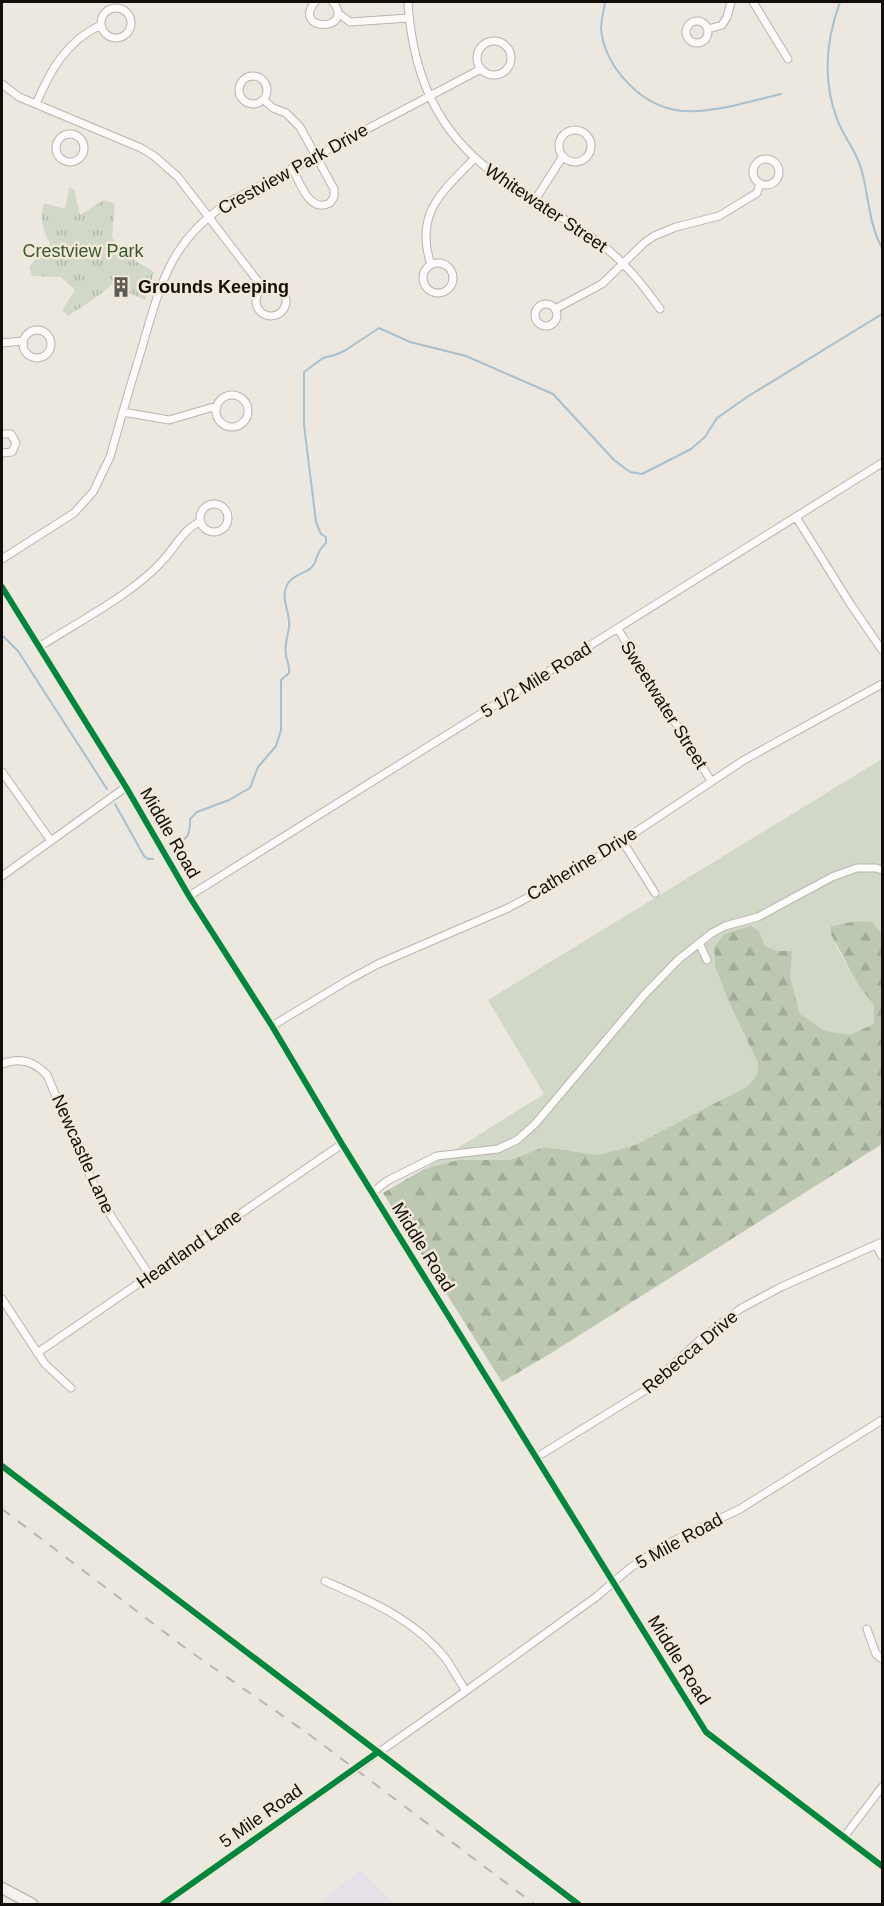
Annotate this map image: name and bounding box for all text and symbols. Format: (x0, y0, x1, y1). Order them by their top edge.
street label: Crestview Park Drive (215, 120, 371, 218)
street label: Whitewater Street (481, 160, 611, 256)
park label: Crestview Park (22, 241, 145, 261)
building icon: Grounds Keeping (109, 275, 133, 299)
place label: Grounds Keeping (138, 277, 289, 297)
street label: Sweetwater Street (617, 637, 711, 773)
street label: 5 1/2 Mile Road (477, 638, 595, 722)
street label: Middle Road (136, 784, 204, 882)
street label: Catherine Drive (523, 823, 641, 905)
street label: Newcastle Lane (48, 1091, 118, 1217)
street label: Middle Road (388, 1199, 458, 1295)
street label: Heartland Lane (133, 1206, 245, 1292)
street label: Rebecca Drive (638, 1306, 742, 1398)
street label: 5 Mile Road (632, 1509, 726, 1573)
street label: Middle Road (644, 1612, 714, 1708)
street label: 5 Mile Road (216, 1780, 306, 1852)

